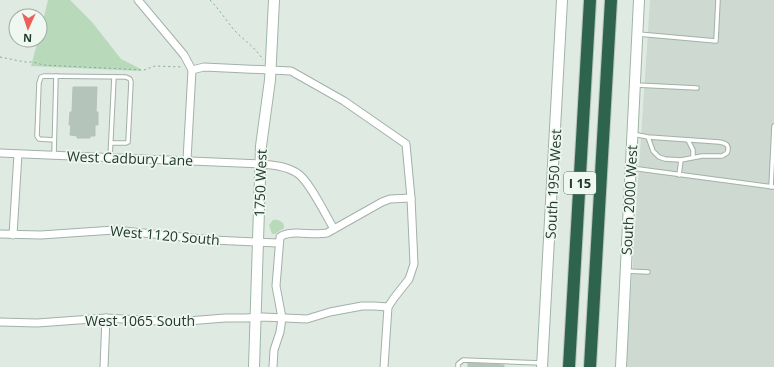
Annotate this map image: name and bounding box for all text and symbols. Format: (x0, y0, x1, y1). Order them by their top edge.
north arrow (8, 8, 48, 48)
text: N (23, 31, 32, 46)
street label: South 1950 West (541, 129, 565, 239)
street label: South 2000 West (617, 145, 641, 255)
street label: West Cadbury Lane (67, 146, 194, 170)
street label: 1750 West (249, 149, 271, 217)
road number: I 15 (564, 172, 596, 194)
street label: West 1120 South (109, 221, 221, 249)
street label: West 1065 South (85, 311, 195, 330)

